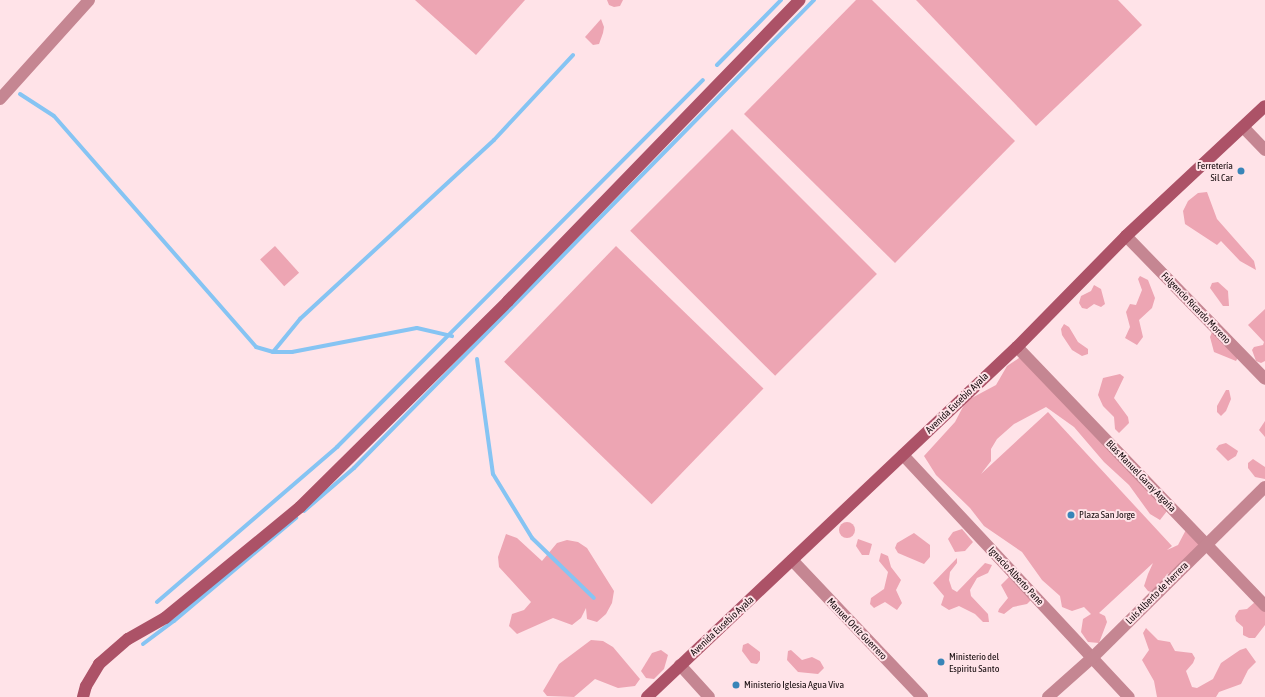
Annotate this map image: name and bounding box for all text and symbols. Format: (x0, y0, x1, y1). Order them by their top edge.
place label: Ferretería Sil Car (1197, 159, 1233, 182)
marker: Ferretería Sil Car (1236, 166, 1246, 176)
street label: Fulgencio Ricardo Moreno (1159, 270, 1233, 346)
street label: Avenida Eusebio Ayala (923, 370, 991, 436)
street label: Blas Manuel Garay Argaña (1104, 438, 1178, 514)
place label: Plaza San Jorge (1079, 509, 1135, 521)
marker: Plaza San Jorge (1066, 510, 1076, 520)
street label: Ignacio Alberto Pane (986, 544, 1046, 608)
street label: Luis Alberto de Herrera (1123, 559, 1191, 627)
street label: Avenida Eusebio Ayala (688, 593, 756, 659)
street label: Manuel Ortíz Guerrero (824, 596, 890, 662)
place label: Ministerio del Espiritu Santo (949, 650, 999, 674)
marker: Ministerio del Espiritu Santo (936, 657, 946, 667)
place label: Ministerio Iglesia Agua Viva (744, 679, 844, 691)
marker: Ministerio Iglesia Agua Viva (731, 680, 741, 690)

